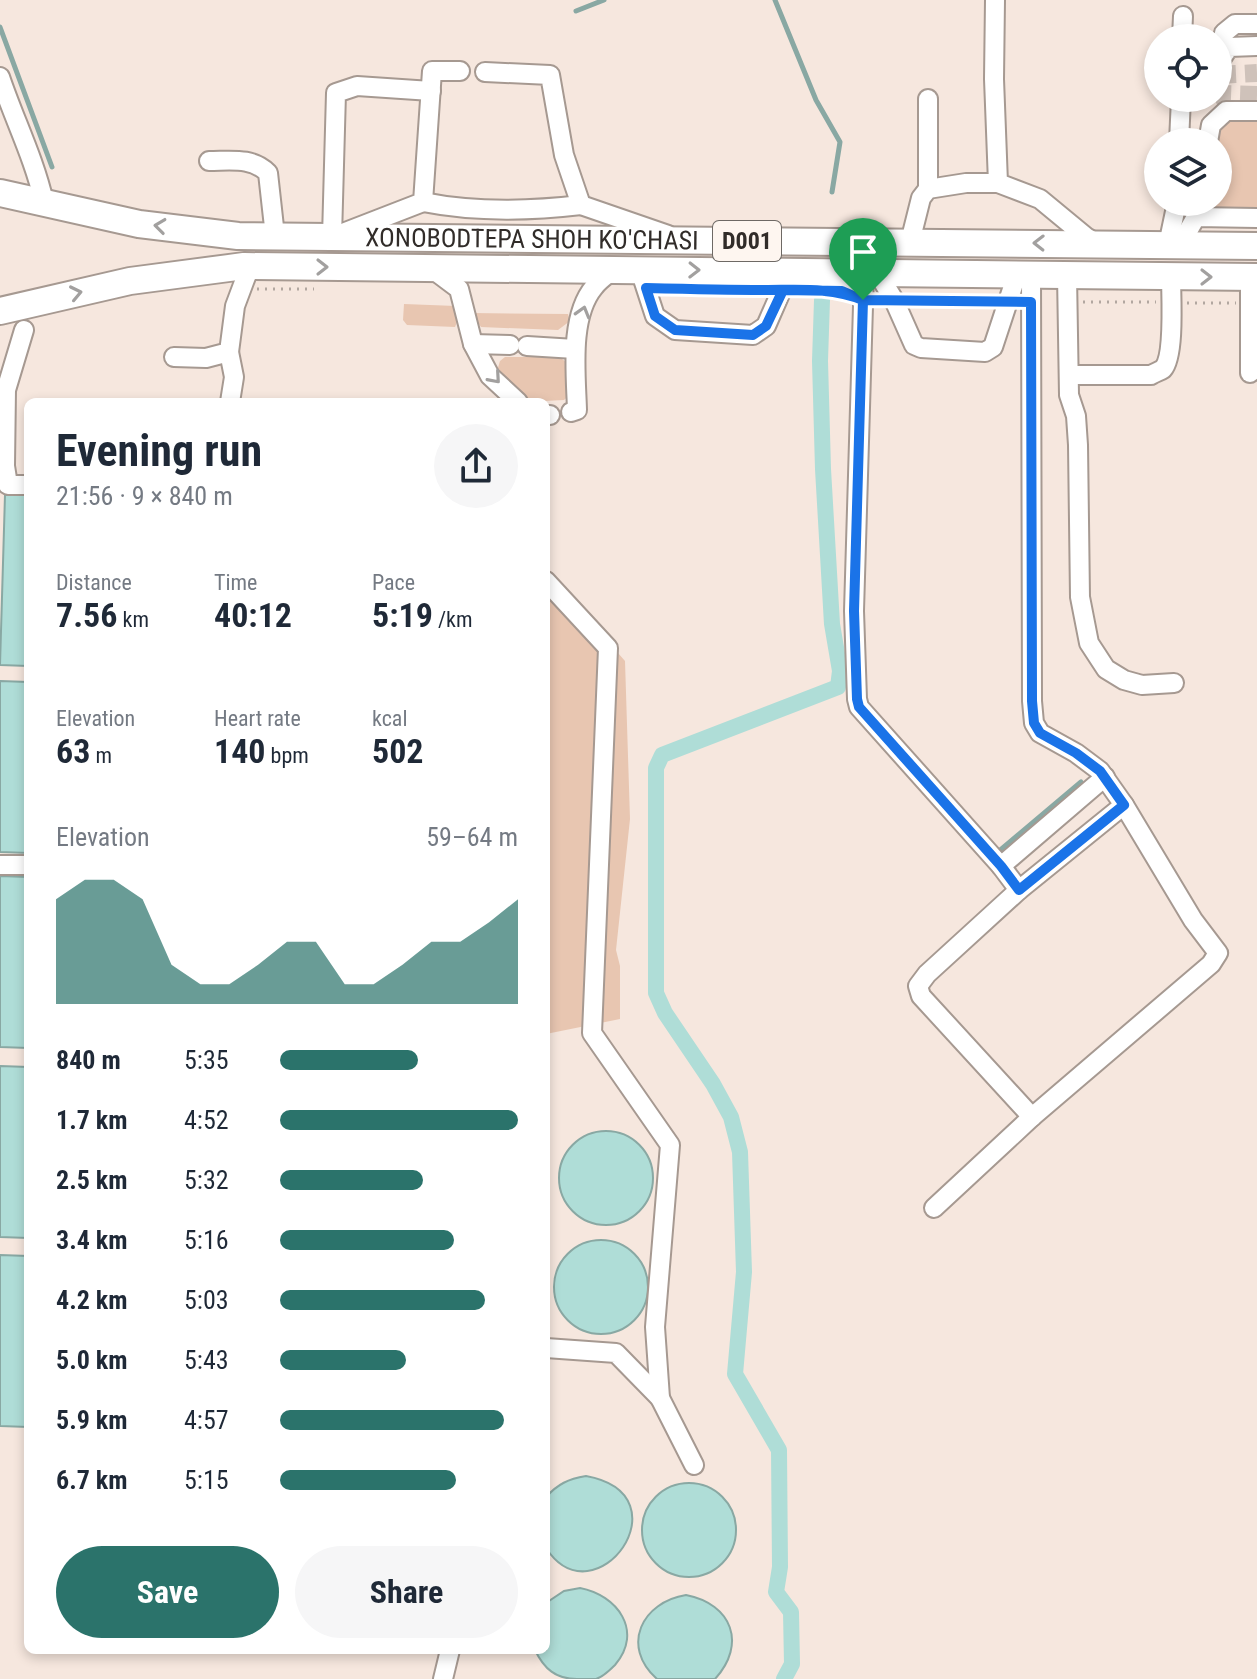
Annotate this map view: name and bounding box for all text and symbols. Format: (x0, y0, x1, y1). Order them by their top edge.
map controls (1144, 24, 1232, 216)
button: locate (1144, 24, 1232, 112)
button: layers (1144, 128, 1232, 216)
one-way arrow (154, 218, 167, 235)
pin (829, 218, 897, 300)
road number: D001 (713, 221, 781, 261)
street label: XONOBODTEPA SHOH KO'CHASI (365, 222, 699, 256)
icon: arrive (841, 230, 885, 274)
one-way arrow (1032, 235, 1045, 252)
one-way arrow (316, 258, 329, 276)
one-way arrow (688, 261, 701, 279)
one-way arrow (1200, 268, 1213, 286)
one-way arrow (69, 285, 82, 302)
one-way arrow (574, 306, 590, 319)
one-way arrow (485, 369, 500, 384)
button: share (434, 424, 518, 508)
text: Evening run (56, 425, 262, 477)
text: 21:56 · 9 × 840 m (56, 481, 233, 511)
text: Distance (56, 570, 132, 595)
text: Time (214, 570, 257, 595)
text: Pace (372, 570, 415, 595)
text: 7.56 (56, 595, 117, 635)
text: 40:12 (214, 595, 292, 635)
text: 5:19 (372, 595, 433, 635)
text: km (117, 607, 149, 632)
text: /km (433, 607, 473, 632)
text: Elevation (56, 706, 135, 731)
text: Heart rate (214, 706, 301, 731)
text: kcal (372, 706, 407, 731)
text: 63 (56, 731, 90, 771)
text: 140 (214, 731, 266, 771)
text: 502 (372, 731, 424, 771)
text: m (90, 743, 112, 768)
text: bpm (266, 743, 309, 768)
text: Elevation (56, 822, 150, 852)
text: 59–64 m (426, 822, 518, 852)
text: 840 m (56, 1045, 121, 1075)
text: 5:35 (184, 1045, 229, 1075)
text: 1.7 km (56, 1105, 128, 1135)
text: 4:52 (184, 1105, 229, 1135)
text: 2.5 km (56, 1165, 128, 1195)
text: 5:32 (184, 1165, 229, 1195)
text: 3.4 km (56, 1225, 128, 1255)
text: 5:16 (184, 1225, 229, 1255)
text: 4.2 km (56, 1285, 128, 1315)
text: 5:03 (184, 1285, 229, 1315)
text: 5.0 km (56, 1345, 128, 1375)
text: 5:43 (184, 1345, 229, 1375)
text: 5.9 km (56, 1405, 128, 1435)
text: 4:57 (184, 1405, 229, 1435)
text: 6.7 km (56, 1465, 128, 1495)
text: 5:15 (184, 1465, 229, 1495)
button: Save (56, 1546, 279, 1638)
button: Share (295, 1546, 518, 1638)

